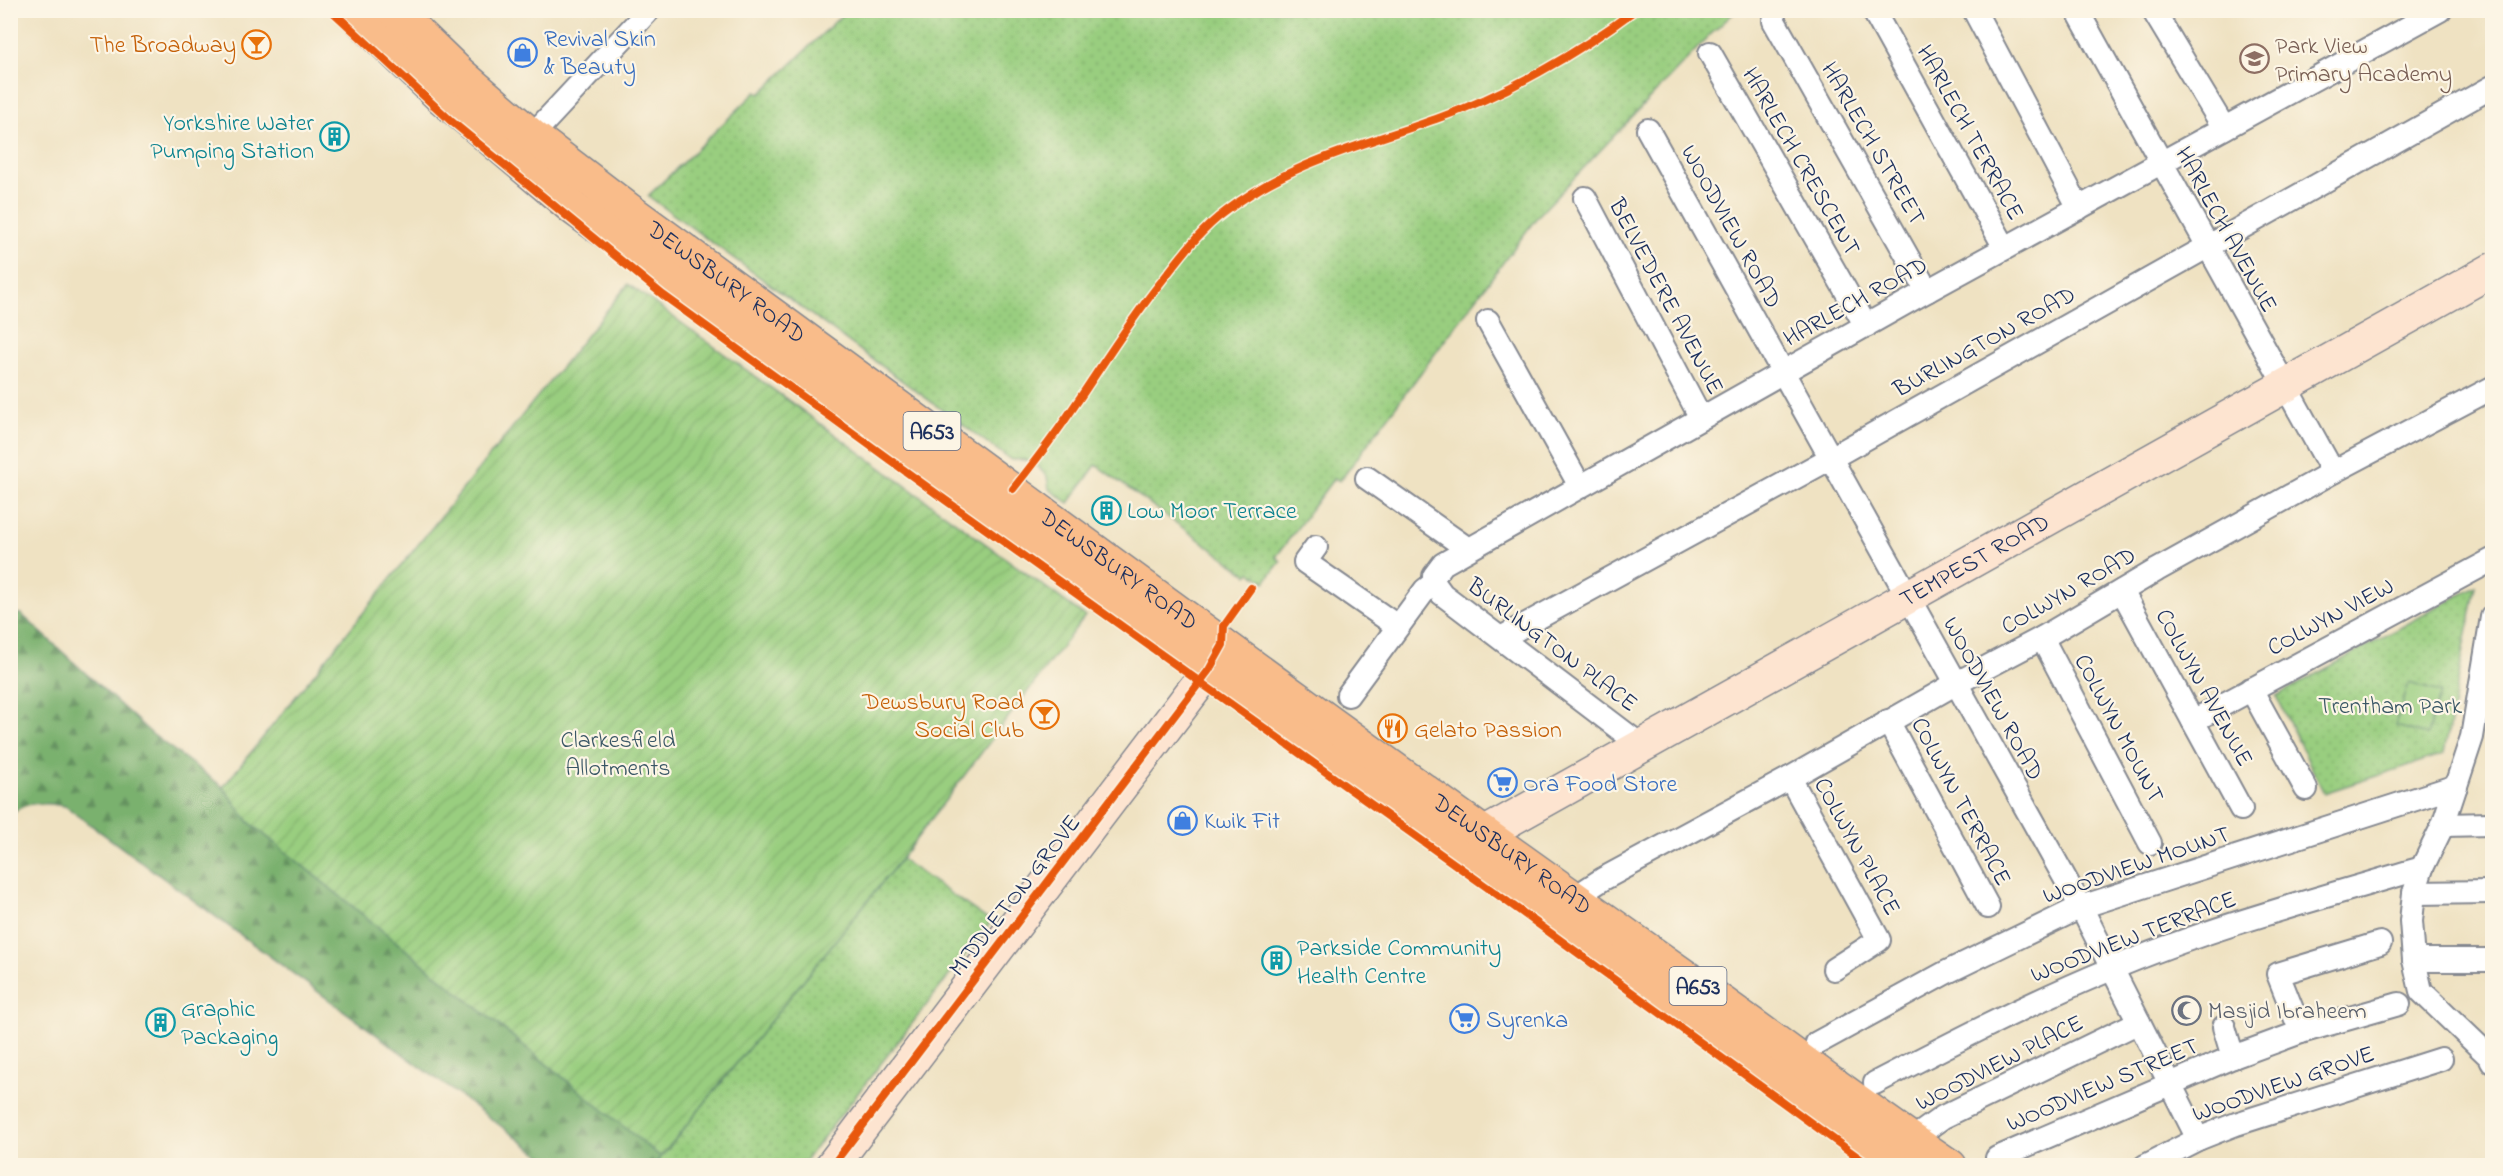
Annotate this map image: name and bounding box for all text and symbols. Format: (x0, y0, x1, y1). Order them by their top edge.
place label: Revival Skin & Beauty (544, 23, 656, 87)
bar icon: The Broadway (241, 28, 273, 60)
place label: The Broadway (90, 29, 236, 65)
place label: Park View Primary Academy (2275, 30, 2452, 94)
shop icon: Revival Skin & Beauty (507, 36, 539, 68)
street label: HARLECH TERRACE (1906, 39, 2032, 227)
school or university icon: Park View Primary Academy (2238, 43, 2270, 75)
street label: HARLECH STREET (1811, 56, 1933, 233)
street label: HARLECH CRESCENT (1732, 61, 1868, 263)
place label: Yorkshire Water Pumping Station (150, 107, 315, 170)
building icon: Yorkshire Water Pumping Station (319, 120, 351, 152)
street label: WOODVIEW ROAD (1670, 139, 1789, 315)
street label: HARLECH AVENUE (2165, 141, 2285, 320)
street label: BELVEDERE AVENUE (1598, 192, 1731, 402)
street label: DEWSBURY ROAD (638, 213, 812, 354)
street label: HARLECH ROAD (1778, 249, 1935, 357)
street label: BURLINGTON ROAD (1887, 278, 2083, 408)
road number: A653 (904, 412, 960, 450)
building icon: Low Moor Terrace (1090, 494, 1122, 526)
place label: Low Moor Terrace (1127, 495, 1297, 530)
street label: DEWSBURY ROAD (1030, 500, 1204, 641)
street label: TEMPEST ROAD (1894, 506, 2057, 618)
street label: COLWYN ROAD (1995, 539, 2143, 645)
street label: BURLINGTON PLACE (1458, 569, 1644, 722)
street label: COLWYN VIEW (2262, 570, 2401, 666)
street label: COLWYN AVENUE (2145, 603, 2261, 773)
street label: WOODVIEW ROAD (1932, 611, 2051, 787)
street label: COLWYN MOUNT (2064, 648, 2172, 810)
place label: Dewsbury Road Social Club (861, 686, 1025, 749)
park label: Trentham Park (2318, 690, 2463, 725)
bar icon: Dewsbury Road Social Club (1029, 699, 1061, 731)
street label: COLWYN TERRACE (1901, 712, 2019, 893)
restaurant icon: Gelato Passion (1377, 713, 1409, 745)
place label: Gelato Passion (1414, 714, 1562, 749)
park label: Clarkesfield Allotments (561, 724, 676, 787)
supermarket icon: Ora Food Store (1486, 767, 1518, 799)
place label: Ora Food Store (1523, 768, 1677, 803)
street label: COLWYN PLACE (1803, 772, 1908, 923)
street label: DEWSBURY ROAD (1423, 786, 1598, 925)
shop icon: Kwik Fit (1167, 804, 1199, 836)
place label: Kwik Fit (1204, 805, 1280, 840)
street label: MIDDLETON GROVE (941, 808, 1091, 985)
street label: WOODVIEW MOUNT (2038, 818, 2235, 915)
street label: WOODVIEW TERRACE (2026, 883, 2242, 994)
place label: Parkside Community Health Centre (1297, 932, 1501, 995)
building icon: Parkside Community Health Centre (1260, 945, 1292, 977)
road number: A653 (1670, 967, 1726, 1005)
place label: Graphic Packaging (181, 993, 278, 1056)
mosque icon: Masjid Ibraheem (2171, 994, 2203, 1026)
place label: Masjid Ibraheem (2208, 995, 2367, 1030)
supermarket icon: Syrenka (1449, 1003, 1481, 1035)
place label: Syrenka (1486, 1004, 1568, 1040)
building icon: Graphic Packaging (144, 1006, 176, 1038)
street label: WOODVIEW PLACE (1910, 1007, 2090, 1122)
street label: WOODVIEW STREET (2001, 1030, 2205, 1143)
street label: WOODVIEW GROVE (2188, 1038, 2380, 1133)

